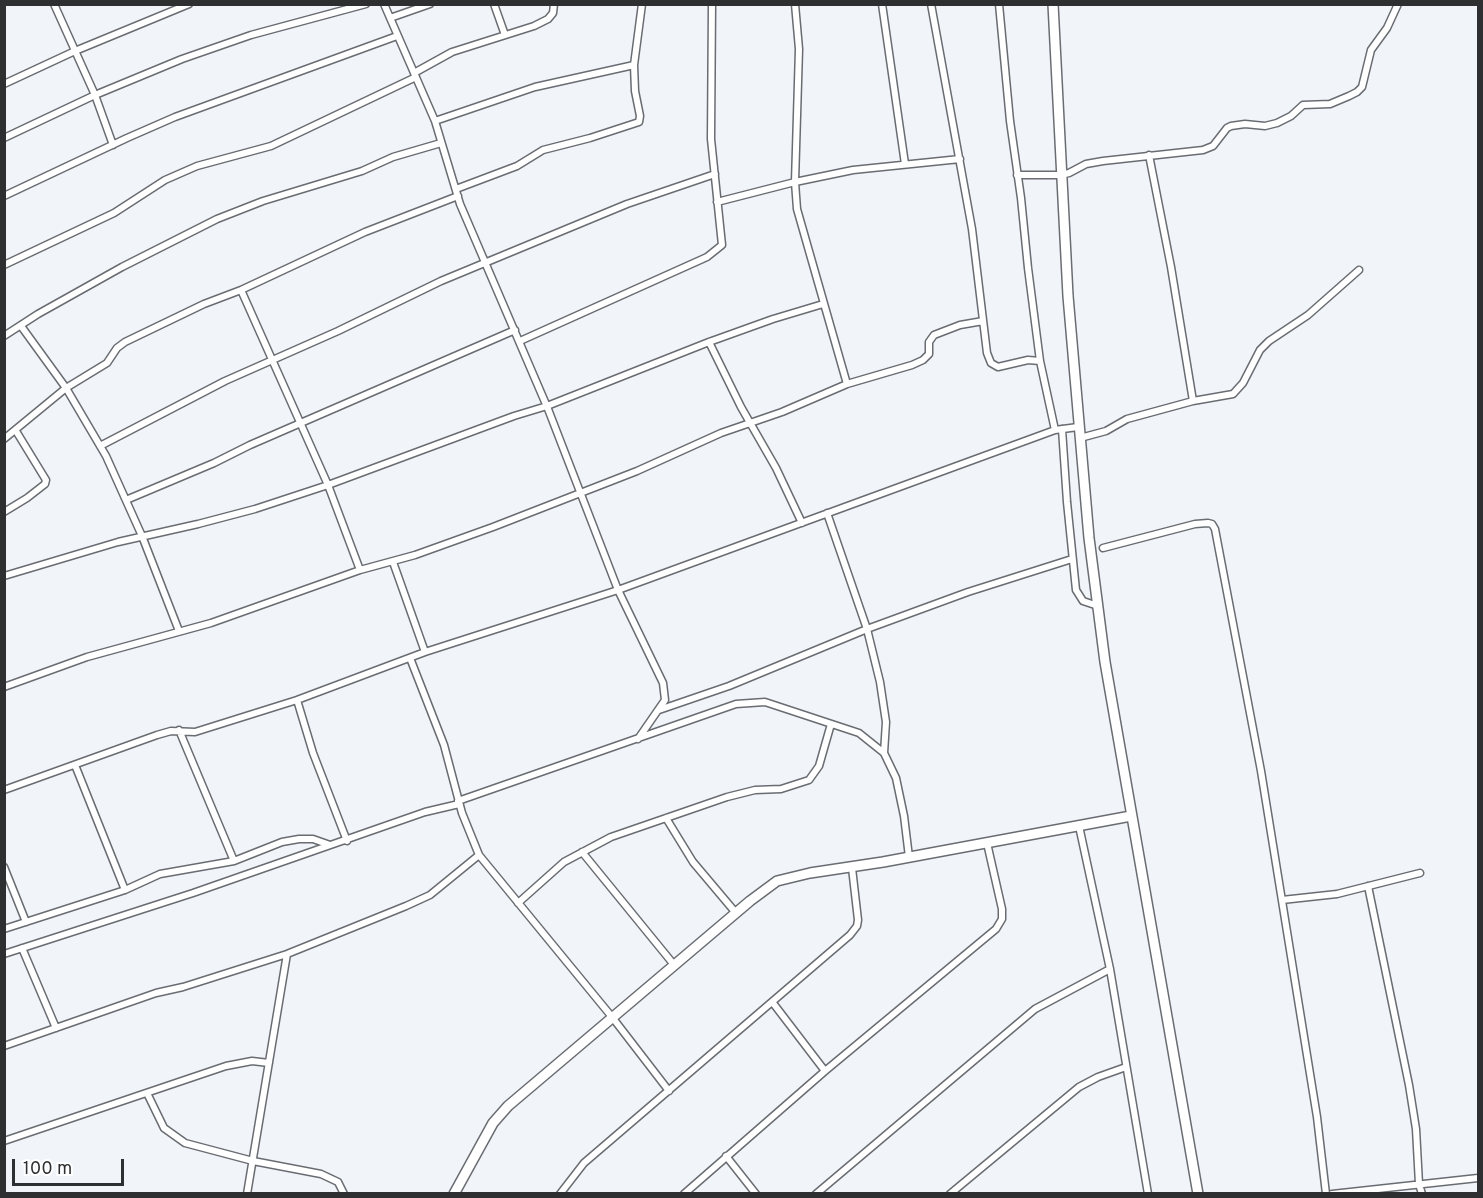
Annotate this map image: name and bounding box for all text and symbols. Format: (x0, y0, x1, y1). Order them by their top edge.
scale bar (15, 1147, 128, 1185)
text: 100 m (23, 1158, 72, 1181)

